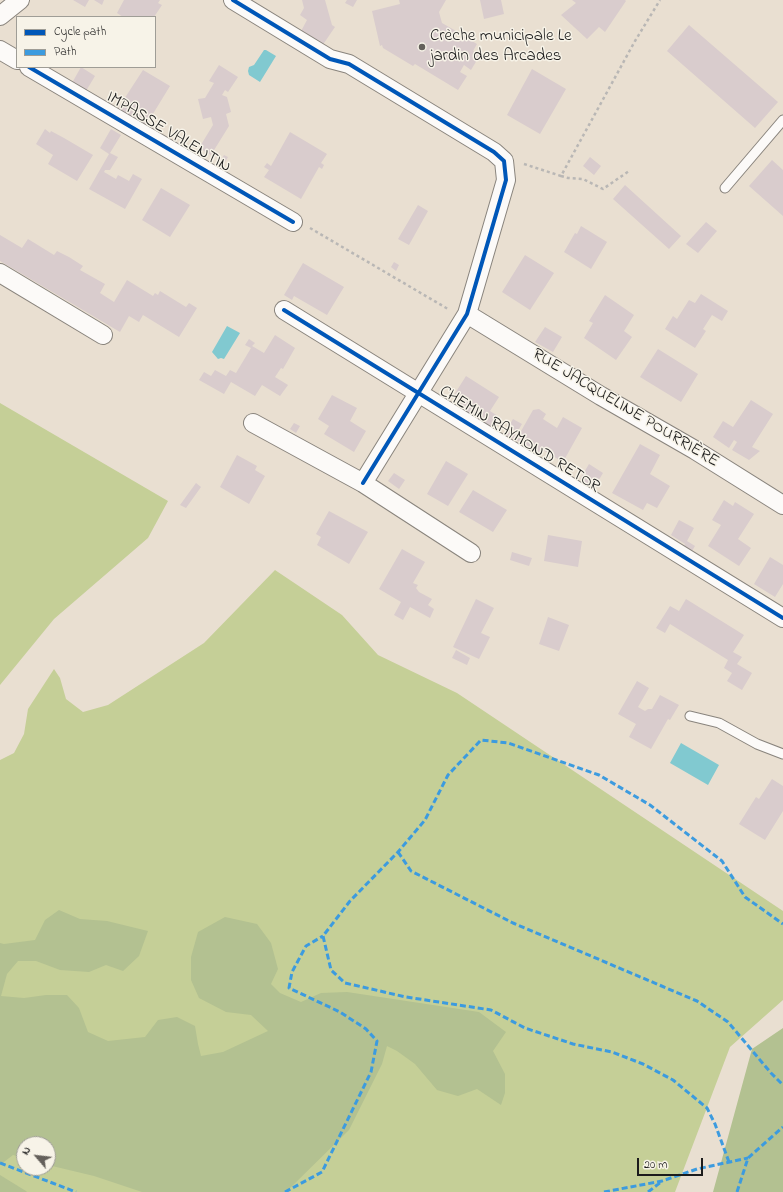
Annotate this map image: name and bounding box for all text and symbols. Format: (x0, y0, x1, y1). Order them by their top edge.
legend (16, 16, 156, 68)
text: Cycle path (54, 23, 106, 41)
place label: Crèche municipale Le jardin des Arcades (430, 27, 572, 67)
marker: Crèche municipale Le jardin des Arcades (417, 42, 427, 52)
text: Path (54, 43, 76, 61)
street label: IMPASSE VALENTIN (102, 88, 234, 178)
street label: RUE JACQUELINE POURRIÈRE (528, 345, 722, 473)
street label: CHEMIN RAYMOND RETOR (435, 382, 603, 498)
north arrow (16, 1136, 56, 1176)
text: N (17, 1144, 35, 1158)
scale bar (639, 1150, 705, 1176)
text: 20 m (644, 1156, 667, 1174)

